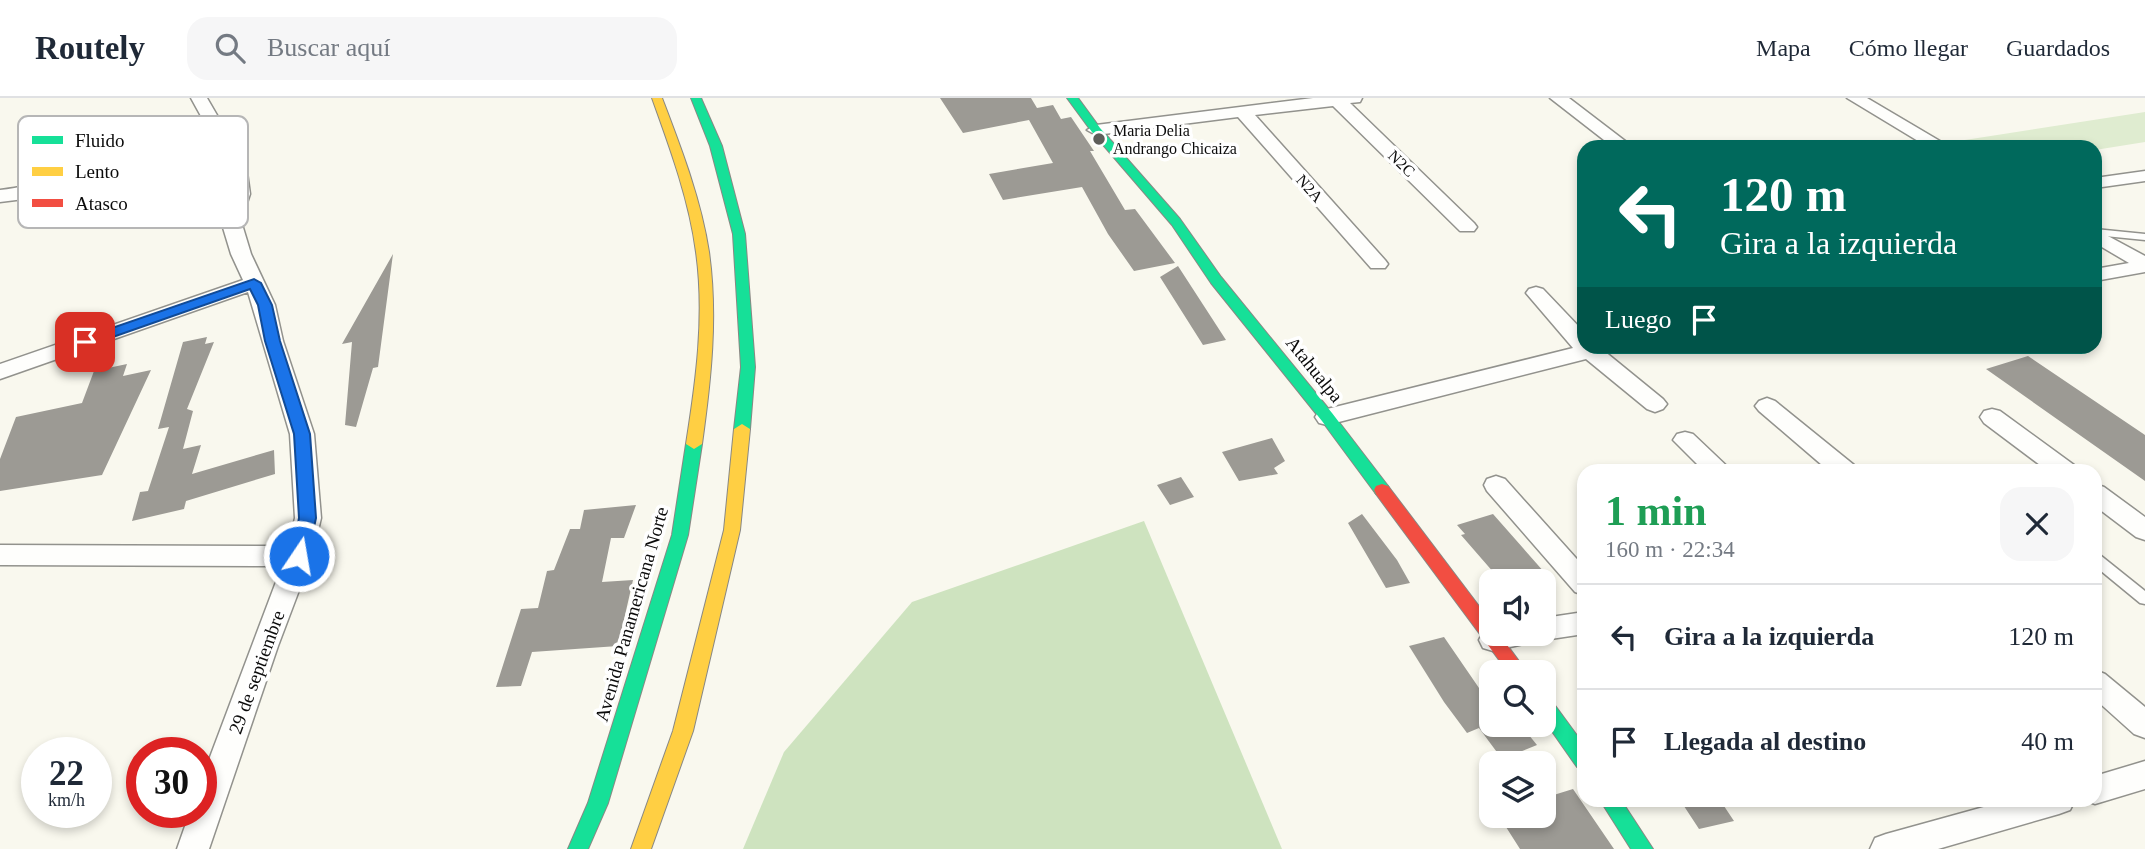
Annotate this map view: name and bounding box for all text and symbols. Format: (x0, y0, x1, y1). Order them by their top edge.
search box (187, 17, 677, 80)
icon: search (211, 29, 249, 67)
text: Routely (35, 30, 145, 66)
text: Buscar aquí (267, 33, 390, 62)
text: Mapa (1756, 35, 1811, 61)
text: Cómo llegar (1849, 35, 1968, 61)
text: Guardados (2006, 35, 2110, 61)
legend (18, 116, 248, 228)
place label: Maria Delia Andrango Chicaiza (1113, 122, 1237, 158)
text: Fluido (75, 130, 125, 151)
marker: Maria Delia Andrango Chicaiza (1091, 131, 1107, 147)
street label: N2C (1385, 147, 1418, 180)
text: Lento (75, 161, 119, 182)
text: 120 m (1720, 167, 1847, 222)
icon: left (1605, 168, 1696, 259)
street label: N2A (1293, 171, 1327, 206)
text: Atasco (75, 193, 128, 214)
text: Gira a la izquierda (1720, 225, 1957, 261)
icon: arrive (1685, 301, 1723, 339)
text: Luego (1605, 305, 1671, 334)
pin (55, 312, 115, 372)
icon: arrive (66, 323, 104, 361)
street label: Atahualpa (1282, 332, 1348, 407)
button: close (2000, 487, 2074, 561)
text: 1 min (1605, 488, 1707, 534)
street label: Avenida Panamericana Norte (591, 504, 672, 724)
position arrow (262, 519, 336, 593)
text: 160 m · 22:34 (1605, 537, 1735, 562)
map controls (1479, 569, 1556, 828)
button: sound (1479, 569, 1556, 646)
street label: 29 de septiembre (224, 608, 289, 737)
icon: left (1605, 618, 1643, 656)
text: Gira a la izquierda (1664, 622, 1874, 651)
text: 120 m (2008, 622, 2074, 651)
button: search (1479, 660, 1556, 737)
icon: arrive (1605, 723, 1643, 761)
text: Llegada al destino (1664, 727, 1866, 756)
text: 40 m (2021, 727, 2074, 756)
speed limit sign: 30 (126, 737, 217, 828)
button: layers (1479, 751, 1556, 828)
text: 22 (49, 754, 84, 793)
text: km/h (48, 790, 85, 810)

